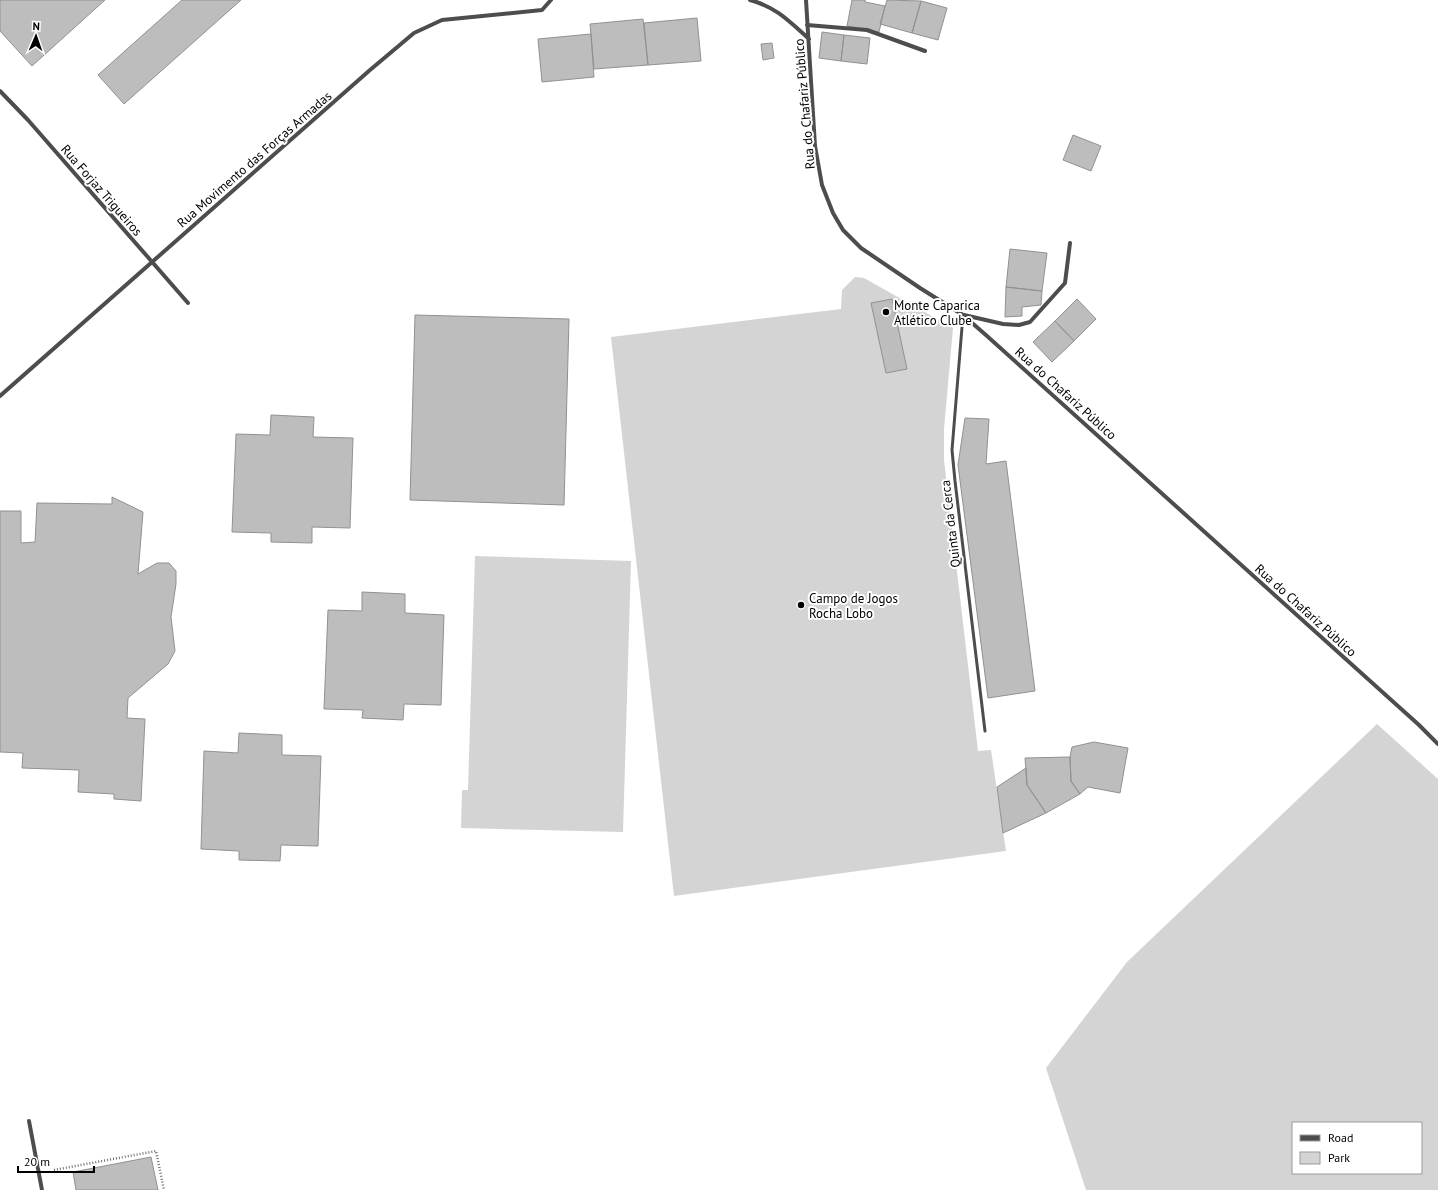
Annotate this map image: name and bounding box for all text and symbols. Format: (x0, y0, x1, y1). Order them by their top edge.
north arrow (16, 16, 56, 56)
text: N (32, 19, 40, 33)
street label: Rua do Chafariz Público (790, 38, 819, 170)
street label: Rua Movimento das Forças Armadas (173, 87, 335, 231)
street label: Rua Forjaz Trigueiros (57, 141, 146, 240)
place label: Monte Caparica Atlético Clube (894, 297, 980, 329)
marker: Monte Caparica Atlético Clube (881, 307, 891, 317)
street label: Rua do Chafariz Público (1011, 343, 1120, 444)
street label: Quinta da Cerca (937, 479, 964, 569)
street label: Rua do Chafariz Público (1251, 560, 1360, 661)
place label: Campo de Jogos Rocha Lobo (809, 590, 898, 622)
marker: Campo de Jogos Rocha Lobo (796, 600, 806, 610)
legend (1292, 1122, 1422, 1174)
text: Road (1328, 1130, 1353, 1145)
scale bar (18, 1148, 94, 1174)
text: Park (1328, 1150, 1350, 1165)
text: 20 m (24, 1154, 50, 1169)

